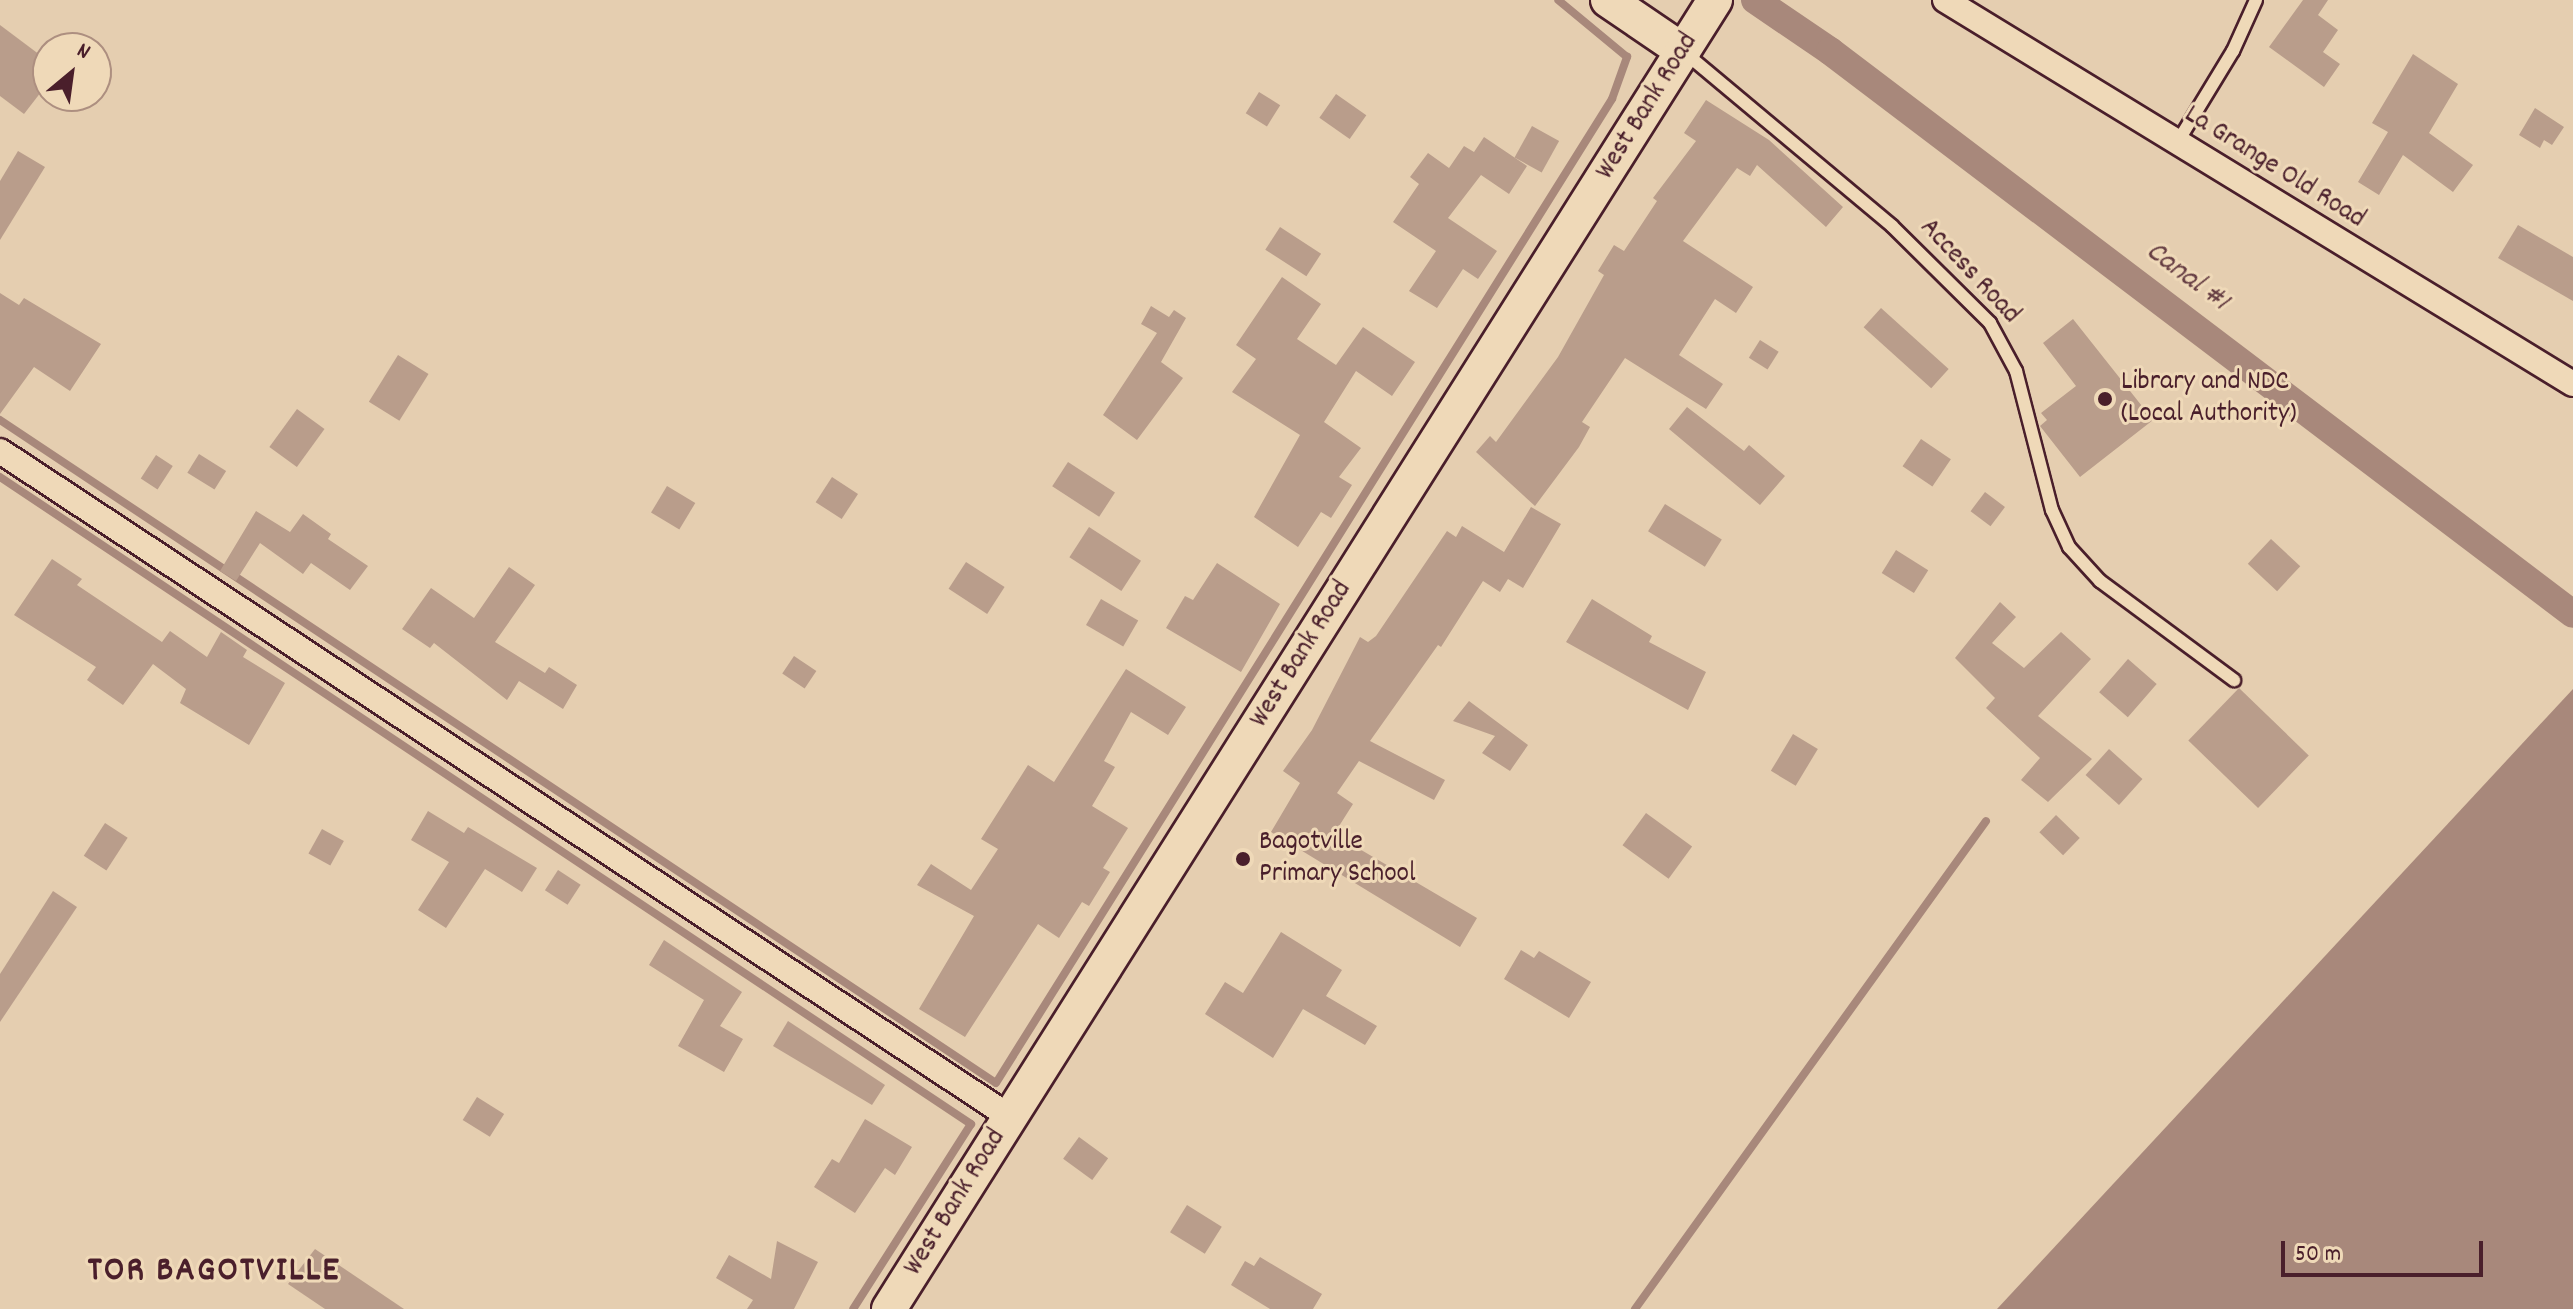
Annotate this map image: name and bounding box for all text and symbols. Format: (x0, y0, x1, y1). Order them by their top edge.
street label: West Bank Road (1590, 27, 1706, 187)
north arrow (32, 32, 112, 112)
text: N (71, 36, 95, 69)
street label: La Grange Old Road (2177, 99, 2371, 237)
street label: Access Road (1912, 212, 2026, 332)
water label: Canal #1 (2137, 235, 2235, 321)
place label: Library and NDC (Local Authority) (2121, 366, 2297, 432)
marker: Library and NDC (Local Authority) (2096, 390, 2114, 408)
street label: West Bank Road (1244, 575, 1360, 735)
place label: Bagotville Primary School (1259, 826, 1416, 892)
marker: Bagotville Primary School (1234, 850, 1252, 868)
street label: West Bank Road (898, 1123, 1014, 1283)
scale bar (2285, 1225, 2487, 1275)
text: 50 m (2295, 1238, 2341, 1272)
district label: TOR BAGOTVILLE (87, 1251, 341, 1295)

